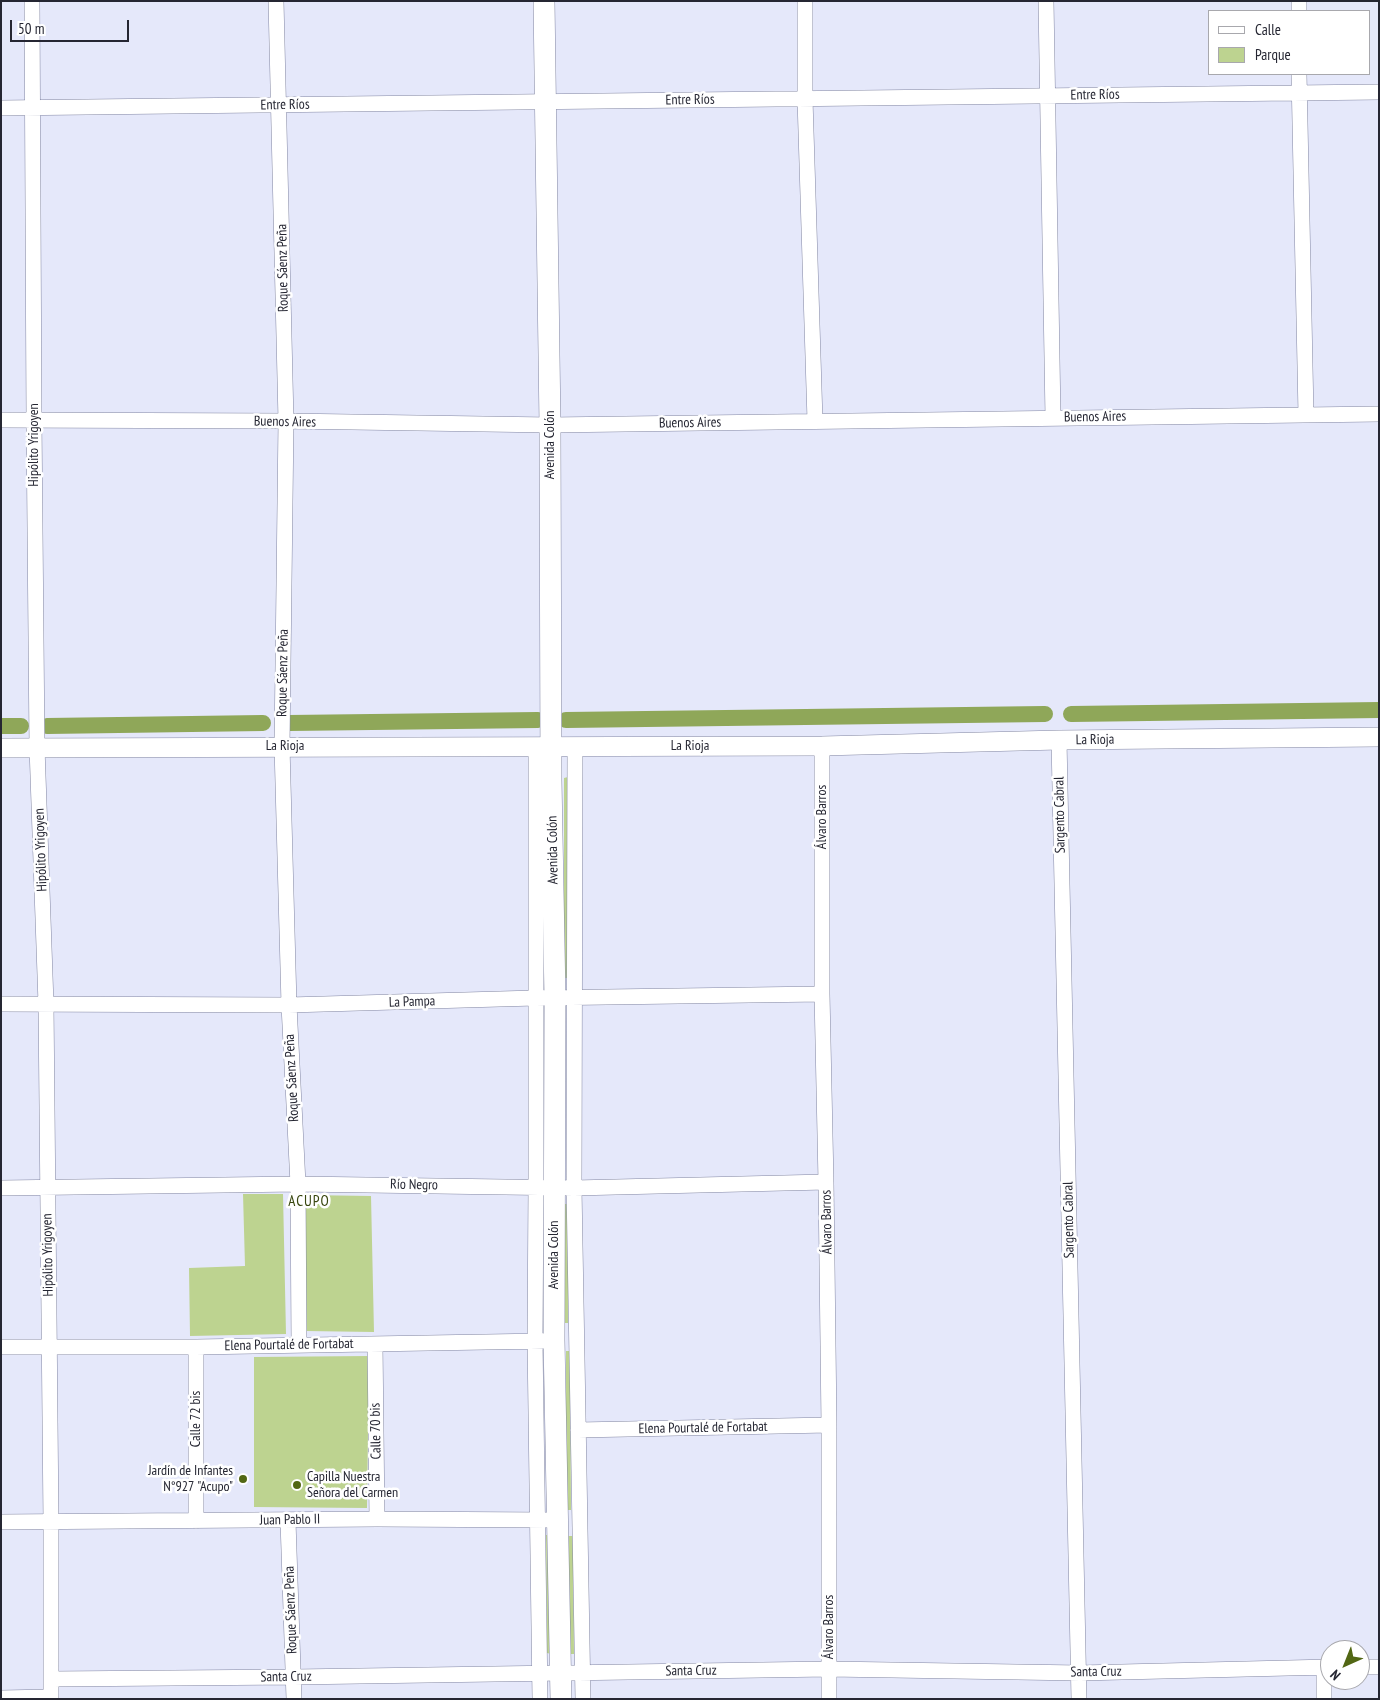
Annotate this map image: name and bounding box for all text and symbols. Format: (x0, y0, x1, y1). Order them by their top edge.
scale bar (12, 10, 131, 42)
legend (1208, 10, 1370, 75)
text: 50 m (18, 19, 44, 38)
text: Calle (1255, 20, 1281, 39)
text: Parque (1255, 45, 1291, 64)
street label: Entre Ríos (1070, 86, 1120, 104)
street label: Entre Ríos (665, 91, 715, 109)
street label: Entre Ríos (260, 96, 310, 114)
street label: Roque Sáenz Peña (274, 224, 292, 312)
street label: Hipólito Yrigoyen (26, 403, 42, 487)
street label: Buenos Aires (1064, 408, 1126, 426)
street label: Avenida Colón (542, 411, 558, 479)
street label: Buenos Aires (254, 413, 316, 431)
street label: Buenos Aires (659, 414, 721, 432)
street label: Roque Sáenz Peña (274, 629, 292, 717)
street label: La Rioja (1076, 731, 1114, 749)
street label: La Rioja (266, 738, 304, 754)
street label: La Rioja (671, 738, 709, 754)
street label: Sargento Cabral (1051, 776, 1069, 854)
street label: Álvaro Barros (814, 785, 830, 849)
street label: Hipólito Yrigoyen (31, 808, 51, 892)
street label: Avenida Colón (544, 815, 562, 885)
street label: La Pampa (388, 993, 436, 1011)
street label: Roque Sáenz Peña (281, 1034, 303, 1122)
street label: Río Negro (390, 1176, 438, 1194)
street label: Sargento Cabral (1060, 1181, 1078, 1259)
street label: Álvaro Barros (818, 1190, 836, 1254)
district label: ACUPO (288, 1193, 330, 1211)
street label: Hipólito Yrigoyen (39, 1213, 57, 1297)
street label: Avenida Colón (546, 1221, 562, 1289)
street label: Elena Pourtalé de Fortabat (224, 1335, 354, 1355)
street label: Calle 72 bis (188, 1391, 204, 1447)
street label: Calle 70 bis (367, 1403, 385, 1459)
street label: Elena Pourtalé de Fortabat (638, 1418, 768, 1438)
place label: Jardín de Infantes N°927 "Acupo" (148, 1463, 233, 1495)
place label: Capilla Nuestra Señora del Carmen (307, 1469, 398, 1501)
marker: Jardín de Infantes N°927 "Acupo" (237, 1473, 249, 1485)
marker: Capilla Nuestra Señora del Carmen (291, 1479, 303, 1491)
street label: Juan Pablo II (260, 1511, 320, 1529)
street label: Roque Sáenz Peña (281, 1566, 301, 1654)
street label: Álvaro Barros (821, 1595, 837, 1659)
north arrow (1320, 1640, 1370, 1690)
street label: Santa Cruz (665, 1662, 717, 1680)
street label: Santa Cruz (1070, 1663, 1122, 1681)
text: N (1326, 1666, 1344, 1684)
street label: Santa Cruz (260, 1668, 312, 1686)

